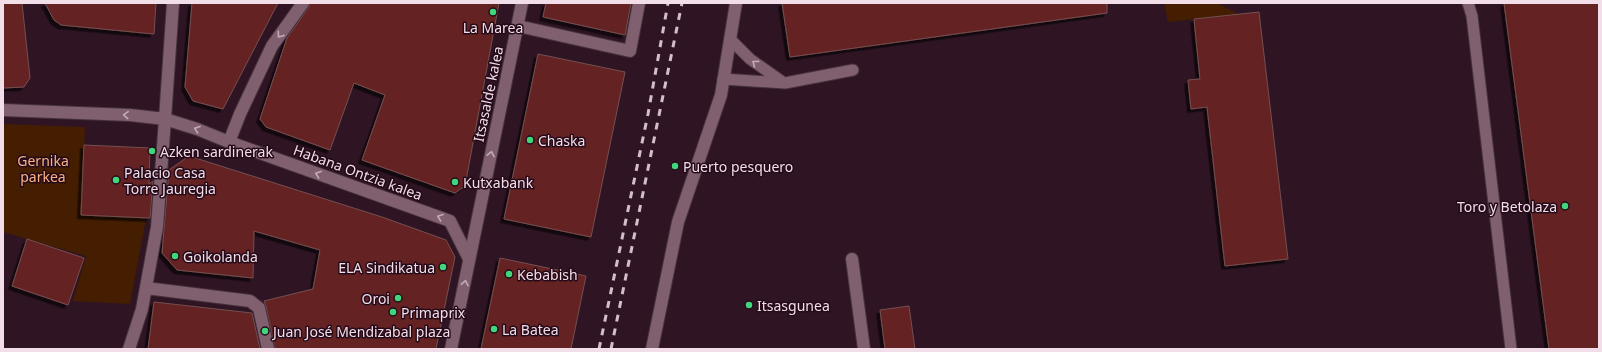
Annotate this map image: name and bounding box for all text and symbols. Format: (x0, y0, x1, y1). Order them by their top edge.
marker: La Marea (488, 7, 498, 17)
place label: La Marea (463, 18, 523, 37)
one-way arrow (278, 30, 285, 37)
street label: Itsasalde kalea (469, 44, 507, 144)
one-way arrow (753, 61, 760, 68)
one-way arrow (123, 110, 129, 119)
one-way arrow (194, 125, 201, 134)
place label: Chaska (538, 131, 585, 150)
marker: Chaska (525, 135, 535, 145)
street label: Habana Ontzia kalea (291, 140, 425, 204)
place label: Azken sardinerak (160, 142, 273, 161)
marker: Azken sardinerak (147, 146, 157, 156)
park label: Gernika parkea (17, 151, 69, 186)
one-way arrow (486, 151, 494, 157)
place label: Puerto pesquero (683, 157, 793, 176)
marker: Puerto pesquero (670, 161, 680, 171)
place label: Palacio Casa Torre Jauregia (124, 163, 216, 198)
one-way arrow (315, 170, 322, 178)
place label: Kutxabank (463, 173, 534, 192)
marker: Palacio Casa Torre Jauregia (111, 175, 121, 185)
marker: Kutxabank (450, 177, 460, 187)
place label: Toro y Betolaza (1457, 197, 1557, 216)
marker: Toro y Betolaza (1560, 201, 1570, 211)
one-way arrow (437, 214, 444, 222)
place label: Goikolanda (183, 247, 258, 266)
marker: Goikolanda (170, 251, 180, 261)
place label: ELA Sindikatua (338, 258, 435, 277)
marker: ELA Sindikatua (438, 262, 448, 272)
place label: Kebabish (517, 265, 578, 284)
marker: Kebabish (504, 269, 514, 279)
one-way arrow (460, 280, 468, 286)
place label: Oroi (361, 289, 390, 308)
marker: Oroi (393, 293, 403, 303)
place label: Itsasgunea (757, 296, 830, 315)
marker: Itsasgunea (744, 300, 754, 310)
place label: Primaprix (401, 303, 466, 322)
marker: Primaprix (388, 307, 398, 317)
place label: La Batea (502, 320, 559, 339)
place label: Juan José Mendizabal plaza (271, 322, 450, 341)
marker: La Batea (489, 324, 499, 334)
marker: Juan José Mendizabal plaza (260, 326, 270, 336)

